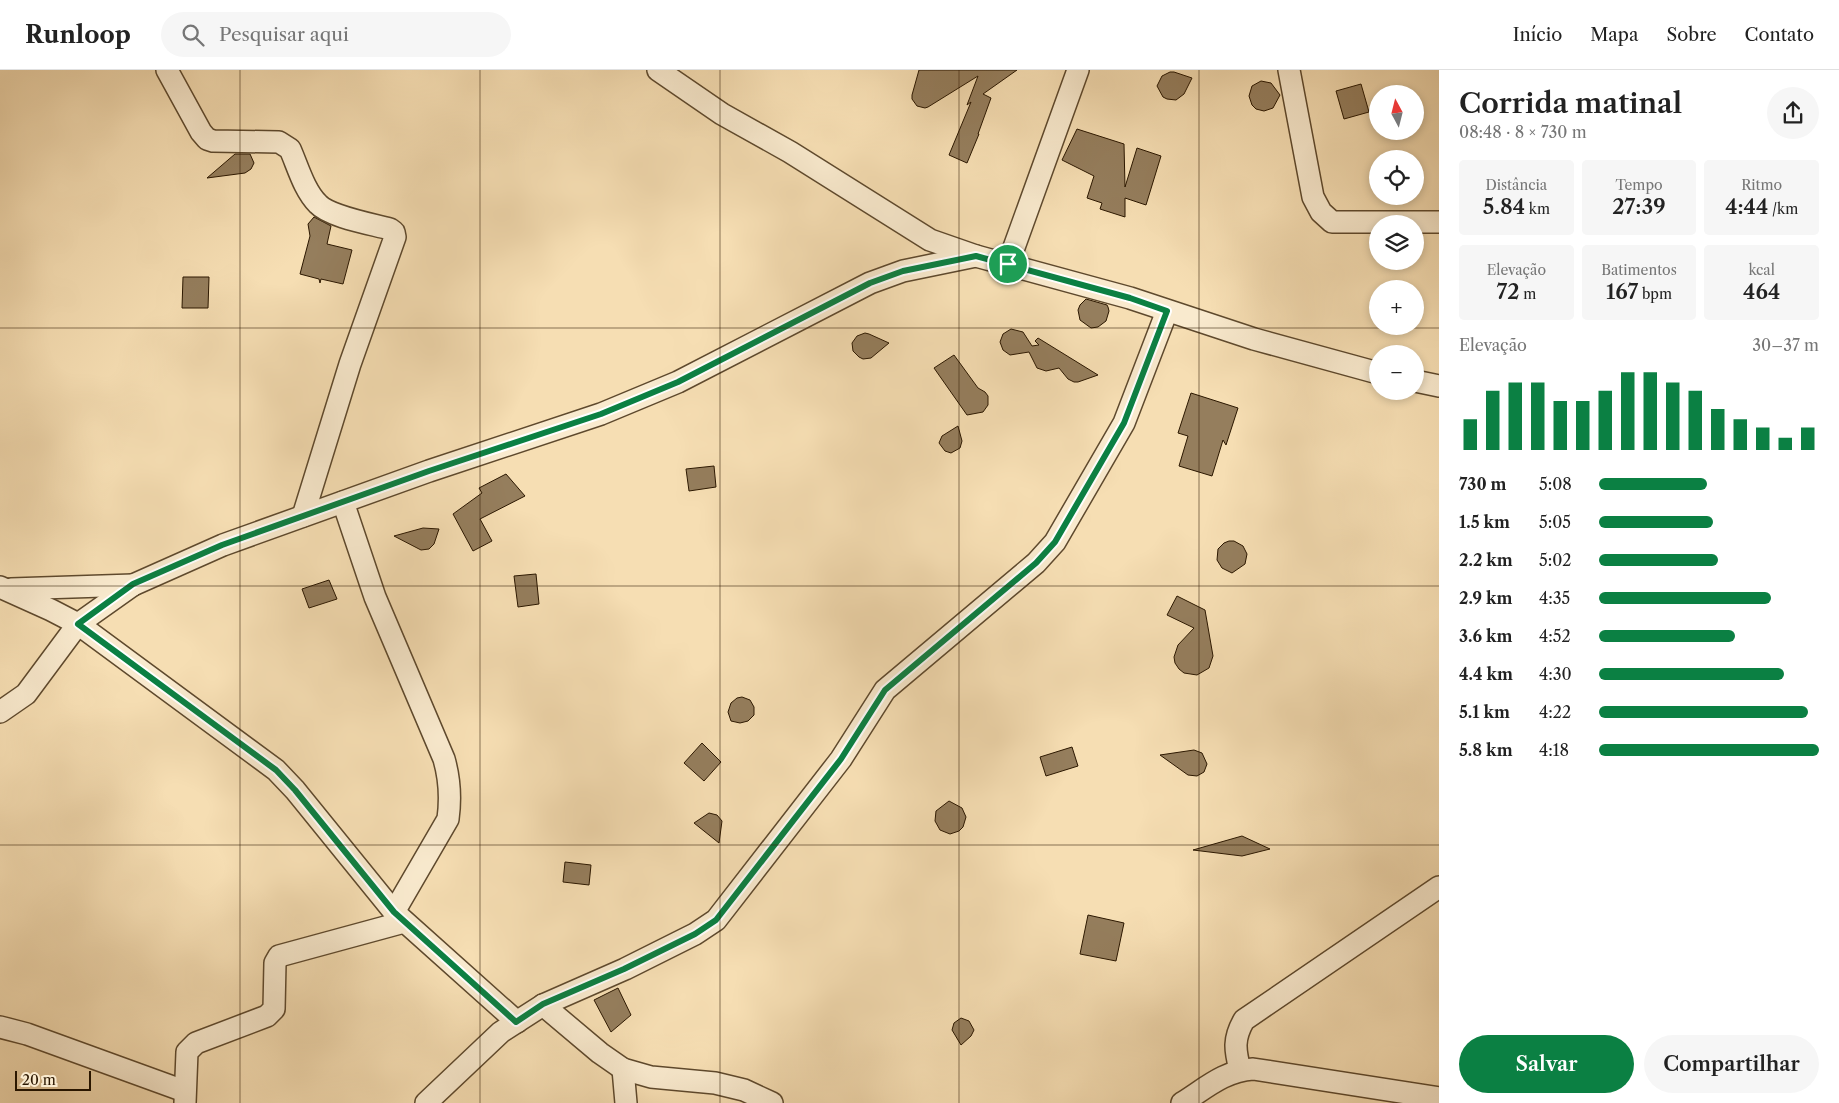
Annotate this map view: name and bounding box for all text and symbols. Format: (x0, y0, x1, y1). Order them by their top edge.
search box (161, 12, 511, 57)
text: Runloop (25, 20, 131, 49)
icon: search (179, 21, 207, 49)
text: Pesquisar aqui (219, 23, 349, 46)
text: Início (1513, 24, 1562, 46)
text: Mapa (1590, 24, 1638, 46)
text: Sobre (1666, 24, 1717, 46)
text: Contato (1745, 24, 1814, 46)
north arrow (1369, 85, 1424, 140)
map controls (1369, 85, 1424, 400)
text: Corrida matinal (1459, 86, 1682, 120)
button: share (1767, 87, 1819, 139)
text: 08:48 · 8 × 730 m (1459, 122, 1587, 142)
button: locate (1369, 150, 1424, 205)
text: Distância (1485, 176, 1547, 194)
text: Tempo (1615, 176, 1663, 194)
text: Ritmo (1741, 176, 1782, 194)
text: 5.84 (1483, 194, 1525, 219)
text: 27:39 (1612, 194, 1666, 219)
text: 4:44 (1725, 194, 1768, 219)
text: km (1525, 200, 1550, 218)
text: /km (1768, 200, 1798, 218)
button: layers (1369, 215, 1424, 270)
pin (987, 243, 1029, 285)
icon: arrive (994, 250, 1022, 278)
text: Elevação (1487, 261, 1546, 279)
text: Batimentos (1601, 261, 1677, 279)
text: kcal (1748, 261, 1775, 279)
text: 72 (1496, 279, 1519, 304)
text: 167 (1606, 279, 1638, 304)
text: 464 (1743, 279, 1780, 304)
button: + (1369, 280, 1424, 335)
text: m (1519, 285, 1536, 303)
text: bpm (1638, 285, 1672, 303)
text: Elevação (1459, 335, 1527, 355)
text: 30–37 m (1752, 335, 1819, 355)
button: − (1369, 345, 1424, 400)
text: 730 m (1459, 474, 1507, 494)
text: 5:08 (1539, 474, 1572, 494)
text: 1.5 km (1459, 512, 1510, 532)
text: 5:05 (1539, 512, 1571, 532)
text: 2.2 km (1459, 550, 1513, 570)
text: 5:02 (1539, 550, 1572, 570)
text: 2.9 km (1459, 588, 1513, 608)
text: 4:35 (1539, 588, 1570, 608)
text: 3.6 km (1459, 626, 1513, 646)
text: 4:52 (1539, 626, 1571, 646)
text: 4.4 km (1459, 664, 1513, 684)
text: 4:30 (1539, 664, 1572, 684)
text: 5.1 km (1459, 702, 1510, 722)
text: 4:22 (1539, 702, 1571, 722)
text: 5.8 km (1459, 740, 1513, 760)
text: 4:18 (1539, 740, 1569, 760)
button: Salvar (1459, 1035, 1634, 1093)
button: Compartilhar (1644, 1035, 1819, 1093)
scale bar (15, 1068, 91, 1091)
text: 20 m (22, 1071, 56, 1089)

